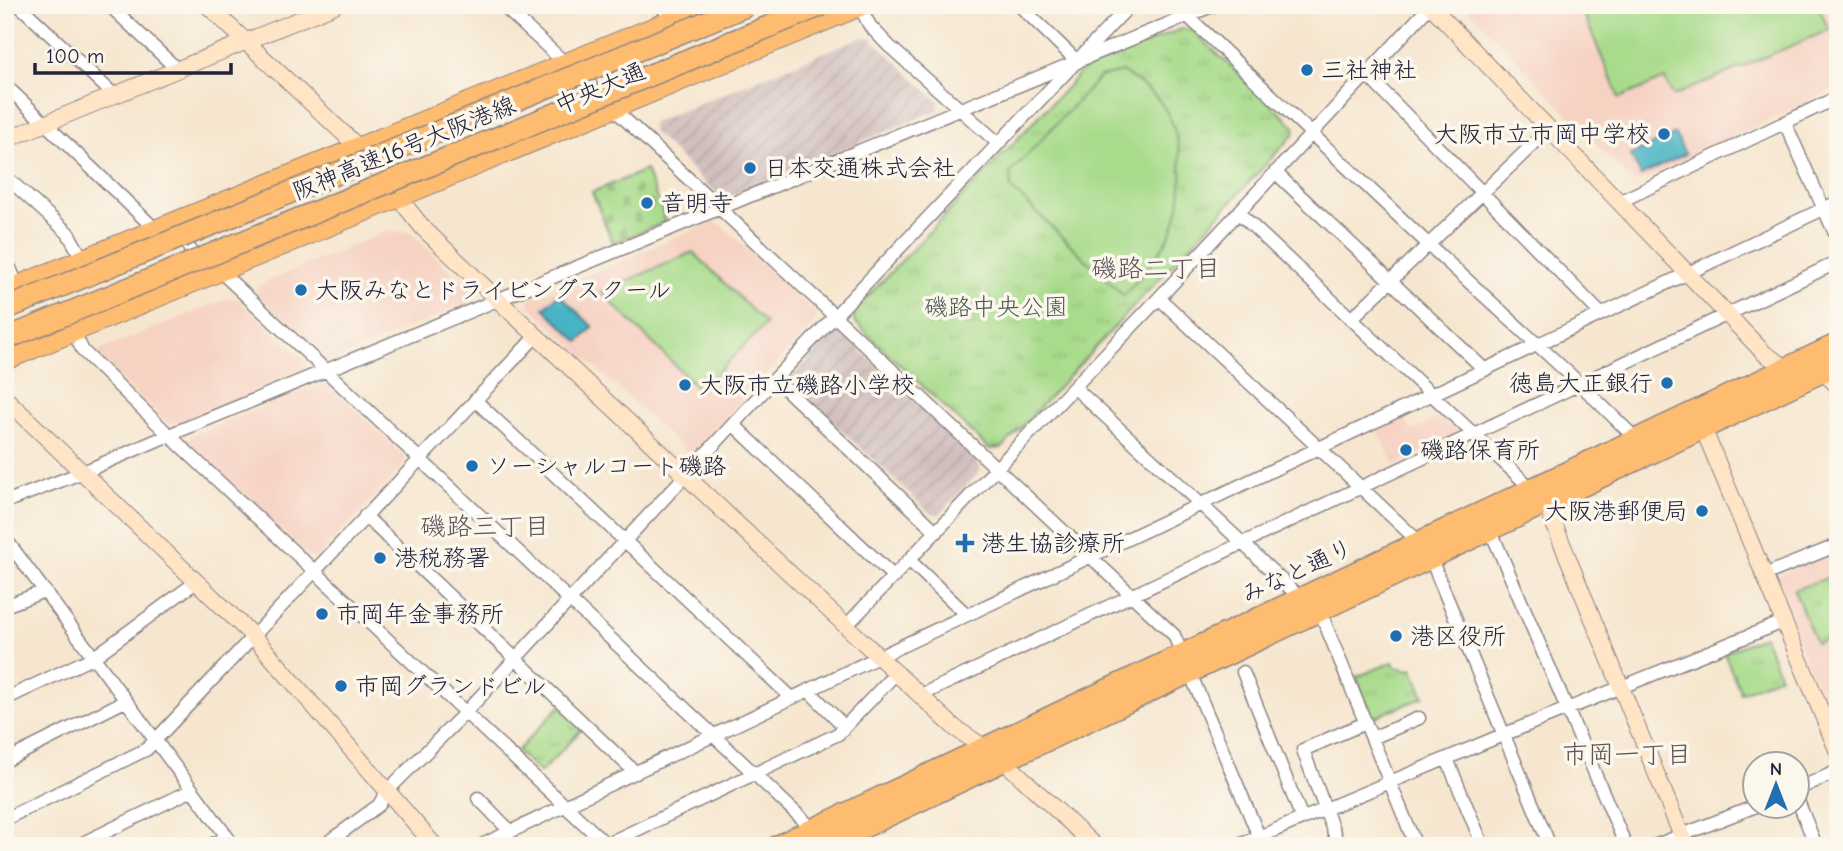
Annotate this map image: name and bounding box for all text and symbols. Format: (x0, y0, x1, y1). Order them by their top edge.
scale bar (35, 32, 231, 76)
text: 100 m (46, 44, 104, 68)
street label: 中央大通 (550, 56, 650, 120)
place label: 三社神社 (1321, 56, 1417, 84)
marker: 三社神社 (1299, 62, 1315, 78)
street label: 阪神高速16号大阪港線 (288, 90, 520, 206)
place label: 大阪市立市岡中学校 (1434, 120, 1650, 148)
marker: 大阪市立市岡中学校 (1656, 126, 1672, 142)
place label: 日本交通株式会社 (764, 154, 956, 182)
marker: 日本交通株式会社 (742, 160, 758, 176)
place label: 音明寺 (661, 189, 733, 217)
marker: 音明寺 (639, 195, 655, 211)
district label: 磯路二丁目 (1091, 254, 1221, 284)
place label: 大阪みなとドライビングスクール (315, 276, 671, 304)
marker: 大阪みなとドライビングスクール (293, 282, 309, 298)
park label: 磯路中央公園 (924, 293, 1068, 321)
place label: 徳島大正銀行 (1509, 369, 1653, 397)
place label: 大阪市立磯路小学校 (699, 371, 915, 399)
marker: 徳島大正銀行 (1659, 375, 1675, 391)
marker: 大阪市立磯路小学校 (677, 377, 693, 393)
place label: 磯路保育所 (1420, 436, 1540, 464)
marker: 磯路保育所 (1398, 442, 1414, 458)
place label: ソーシャルコート磯路 (486, 452, 726, 480)
marker: ソーシャルコート磯路 (464, 458, 480, 474)
place label: 大阪港郵便局 (1544, 497, 1688, 525)
marker: 大阪港郵便局 (1694, 503, 1710, 519)
district label: 磯路三丁目 (420, 512, 550, 542)
place label: 港生協診療所 (981, 529, 1125, 557)
marker: 港生協診療所 (955, 533, 975, 553)
street label: みなと通り (1237, 533, 1357, 609)
place label: 港税務署 (394, 544, 490, 572)
marker: 港税務署 (372, 550, 388, 566)
place label: 市岡年金事務所 (336, 600, 504, 628)
marker: 市岡年金事務所 (314, 606, 330, 622)
place label: 港区役所 (1410, 622, 1506, 650)
marker: 港区役所 (1388, 628, 1404, 644)
place label: 市岡グランドビル (355, 672, 547, 700)
marker: 市岡グランドビル (333, 678, 349, 694)
district label: 市岡一丁目 (1562, 740, 1692, 770)
north arrow (1742, 750, 1812, 820)
text: N (1770, 758, 1782, 780)

